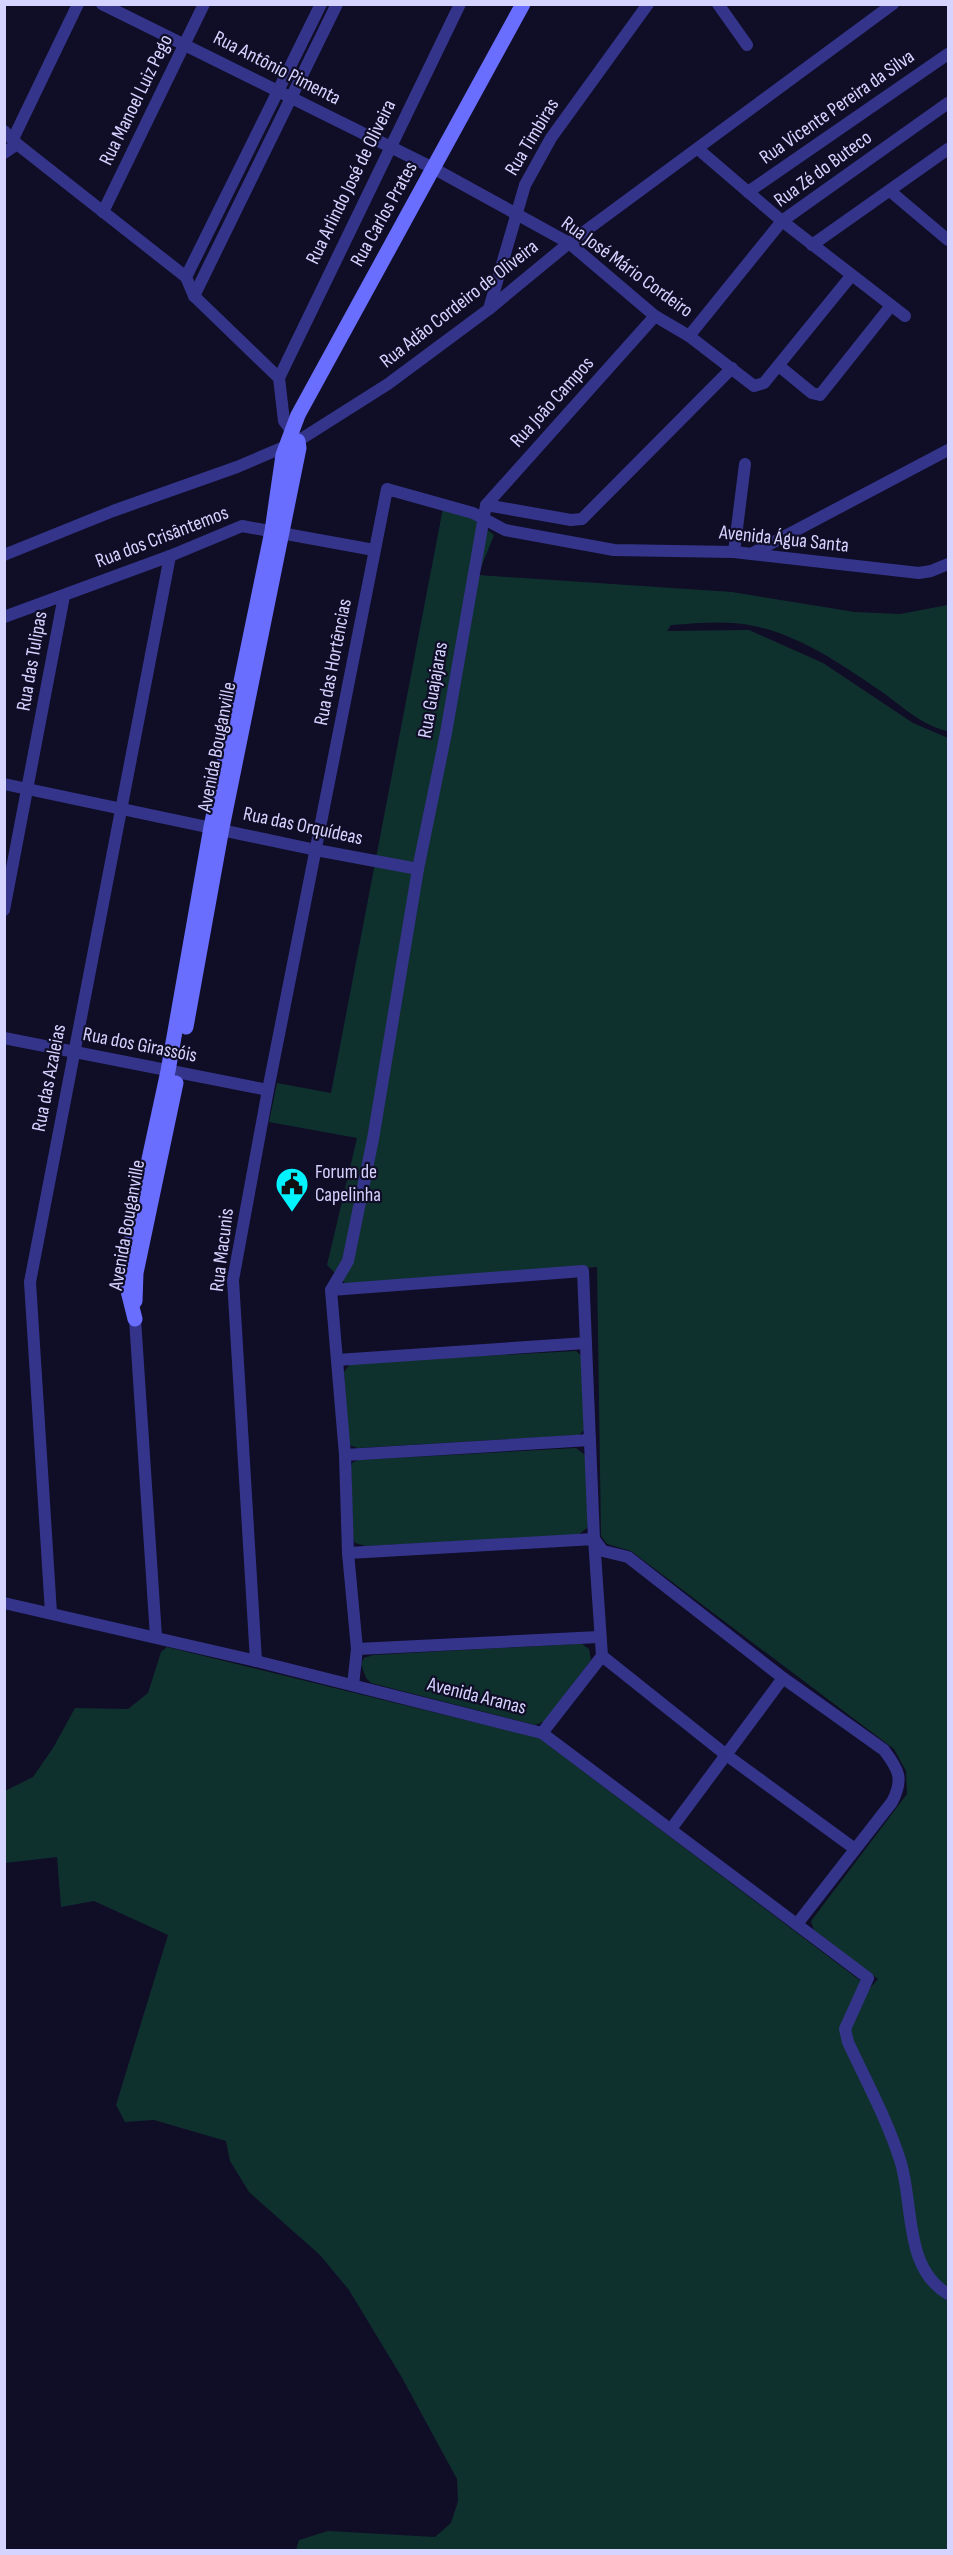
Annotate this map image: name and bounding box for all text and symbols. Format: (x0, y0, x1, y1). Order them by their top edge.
street label: Rua Antônio Pimenta (209, 26, 345, 110)
street label: Rua Manoel Luiz Pego (94, 31, 178, 169)
street label: Rua Vicente Pereira da Silva (755, 45, 919, 169)
street label: Rua Timbiras (500, 94, 564, 180)
street label: Rua Arlindo José de Oliveira (301, 96, 401, 268)
street label: Rua Zé do Buteco (769, 126, 877, 212)
street label: Rua Carlos Prates (345, 157, 423, 271)
street label: Rua José Mário Cordeiro (556, 211, 698, 323)
street label: Rua Adão Cordeiro de Oliveira (375, 235, 543, 373)
street label: Rua João Campos (505, 352, 599, 452)
street label: Rua dos Crisântemos (92, 501, 232, 573)
street label: Avenida Água Santa (717, 520, 850, 558)
street label: Rua das Hortências (309, 597, 357, 727)
street label: Rua das Tulipas (11, 609, 53, 713)
street label: Rua Guajajaras (413, 640, 453, 740)
street label: Avenida Bouganville (192, 680, 241, 815)
street label: Rua das Orquídeas (241, 802, 365, 850)
street label: Rua das Azaleias (27, 1022, 71, 1134)
street label: Rua dos Girassóis (81, 1022, 199, 1068)
street label: Avenida Bouganville (104, 1158, 150, 1293)
place label: Forum de Capelinha (315, 1160, 381, 1207)
public building icon: Forum de Capelinha (274, 1166, 310, 1213)
street label: Rua Macunis (205, 1207, 239, 1293)
street label: Avenida Aranas (424, 1672, 529, 1720)

